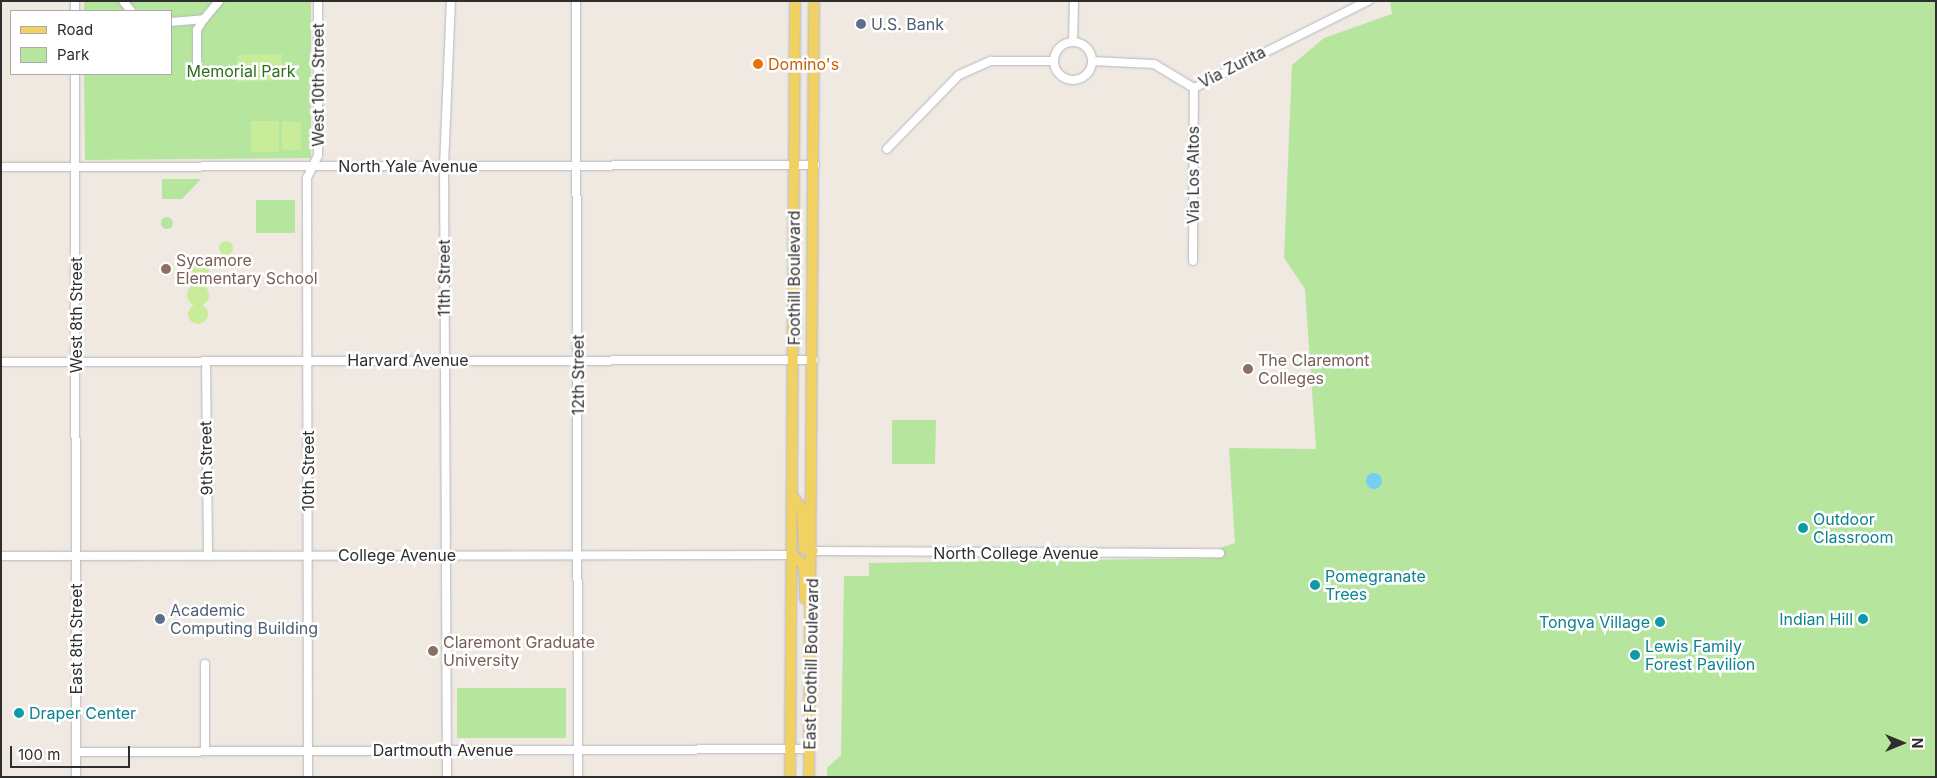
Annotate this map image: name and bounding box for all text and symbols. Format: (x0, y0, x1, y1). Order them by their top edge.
legend (10, 10, 172, 75)
place label: U.S. Bank (871, 14, 944, 34)
marker: U.S. Bank (855, 18, 867, 30)
text: Road (57, 20, 93, 39)
street label: West 10th Street (308, 23, 328, 147)
street label: Via Zurita (1195, 42, 1269, 92)
text: Park (57, 45, 89, 64)
place label: Domino's (768, 54, 839, 74)
marker: Domino's (752, 58, 764, 70)
park label: Memorial Park (186, 61, 296, 81)
street label: Via Los Altos (1183, 126, 1203, 224)
street label: North Yale Avenue (338, 156, 478, 176)
street label: Foothill Boulevard (784, 211, 804, 345)
street label: 11th Street (434, 239, 454, 317)
place label: Sycamore Elementary School (176, 250, 318, 288)
street label: West 8th Street (66, 257, 86, 373)
marker: Sycamore Elementary School (160, 263, 172, 275)
street label: 12th Street (568, 335, 588, 415)
street label: Harvard Avenue (347, 350, 469, 370)
place label: The Claremont Colleges (1258, 350, 1370, 388)
marker: The Claremont Colleges (1242, 363, 1254, 375)
street label: 9th Street (196, 421, 216, 495)
street label: 10th Street (298, 430, 318, 512)
place label: Outdoor Classroom (1813, 509, 1893, 547)
marker: Outdoor Classroom (1797, 522, 1809, 534)
street label: North College Avenue (933, 543, 1099, 563)
street label: College Avenue (338, 545, 456, 565)
place label: Pomegranate Trees (1325, 566, 1426, 604)
street label: East Foothill Boulevard (800, 578, 822, 750)
marker: Pomegranate Trees (1309, 579, 1321, 591)
street label: East 8th Street (66, 583, 86, 695)
place label: Academic Computing Building (170, 600, 318, 638)
place label: Indian Hill (1779, 609, 1853, 629)
place label: Tongva Village (1539, 612, 1650, 632)
marker: Academic Computing Building (154, 613, 166, 625)
marker: Indian Hill (1857, 613, 1869, 625)
marker: Tongva Village (1654, 616, 1666, 628)
place label: Claremont Graduate University (443, 632, 595, 670)
place label: Lewis Family Forest Pavilion (1645, 636, 1755, 674)
marker: Claremont Graduate University (427, 645, 439, 657)
marker: Lewis Family Forest Pavilion (1629, 649, 1641, 661)
place label: Draper Center (29, 703, 136, 723)
marker: Draper Center (13, 707, 25, 719)
north arrow (1877, 718, 1927, 768)
scale bar (12, 736, 132, 768)
text: N (1909, 738, 1926, 748)
street label: Dartmouth Avenue (373, 740, 513, 760)
text: 100 m (18, 745, 60, 764)

